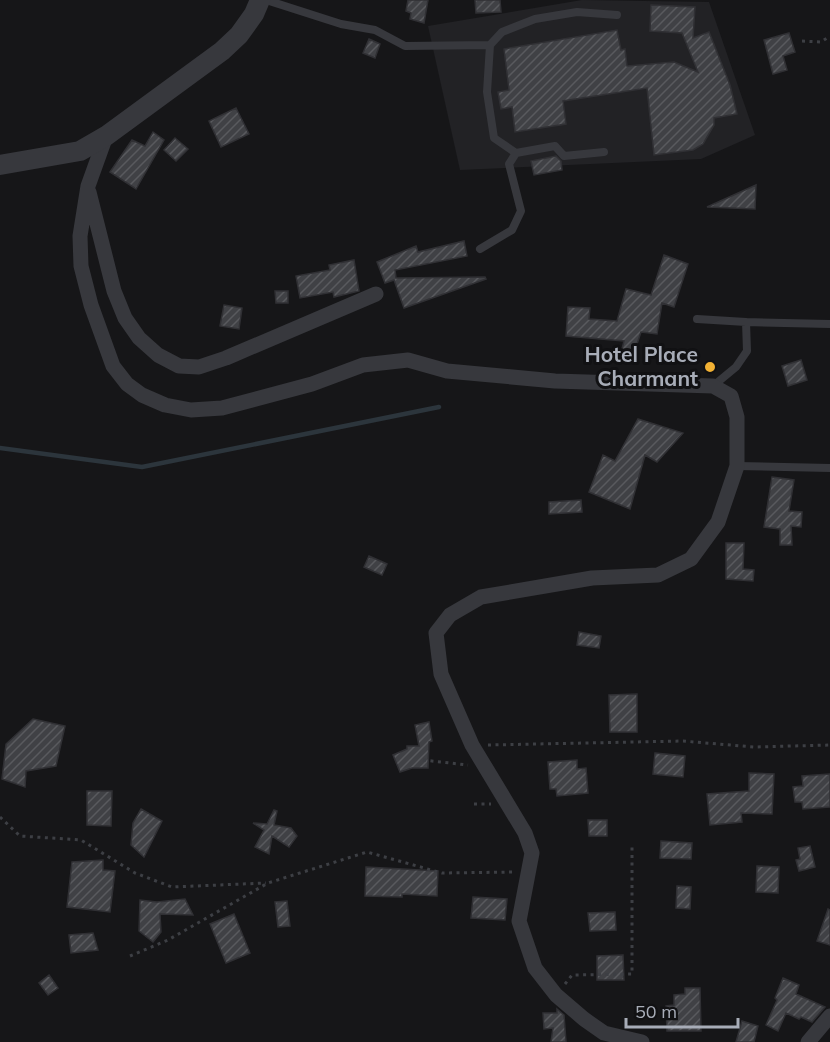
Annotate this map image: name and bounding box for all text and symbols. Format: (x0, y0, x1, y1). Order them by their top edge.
place label: Hotel Place Charmant (584, 341, 698, 391)
marker: Hotel Place Charmant (703, 360, 717, 374)
scale bar (626, 991, 738, 1029)
text: 50 m (635, 1000, 677, 1023)

